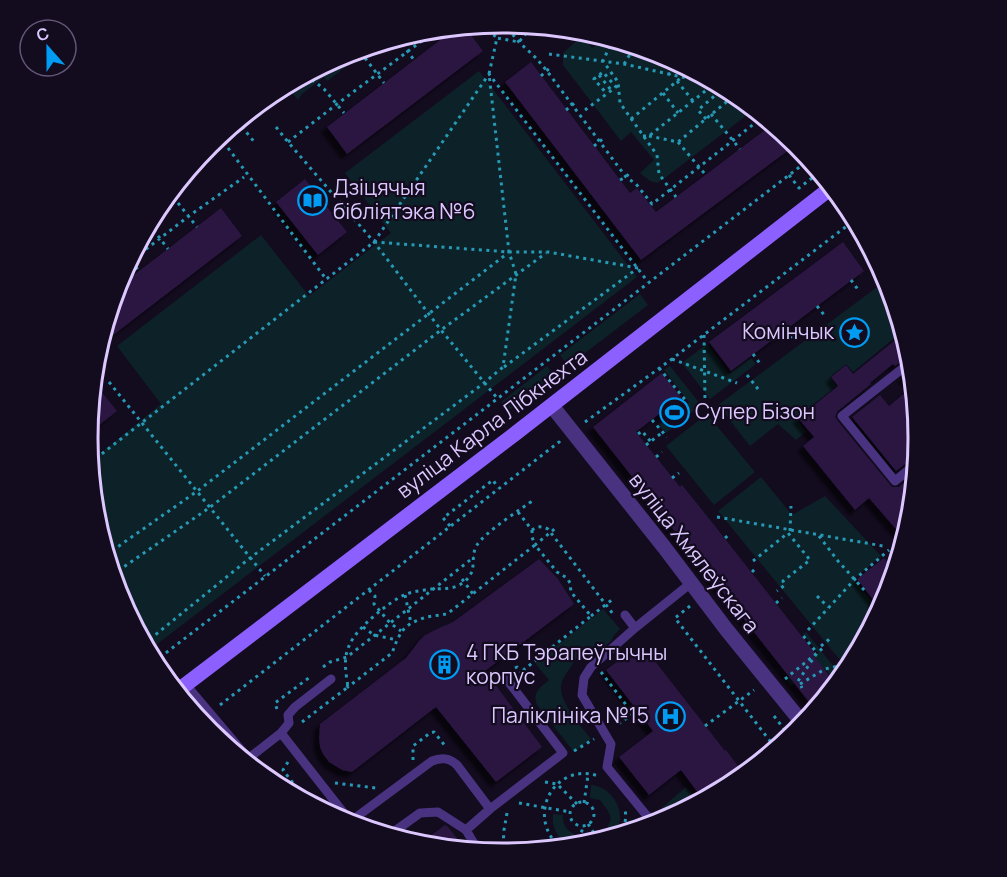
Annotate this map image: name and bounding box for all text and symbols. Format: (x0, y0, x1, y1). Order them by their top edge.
north arrow (18, 18, 78, 78)
text: С (33, 22, 52, 46)
place label: Дзіцячыя бібліятэка №6 (333, 173, 476, 225)
library icon: Дзіцячыя бібліятэка №6 (296, 184, 328, 216)
place icon: Комінчык (839, 316, 871, 348)
place label: Комінчык (742, 317, 835, 345)
street label: вуліца Карла Лібкнехта (390, 342, 592, 504)
sports icon: Супер Бізон (658, 396, 690, 428)
place label: Супер Бізон (695, 397, 815, 425)
street label: вуліца Хмялеўскага (623, 466, 766, 638)
place label: 4 ГКБ Тэрапеўтычны корпус (466, 638, 667, 690)
building icon: 4 ГКБ Тэрапеўтычны корпус (429, 649, 461, 681)
hospital icon: Паліклініка №15 (654, 700, 686, 732)
place label: Паліклініка №15 (491, 701, 649, 729)

